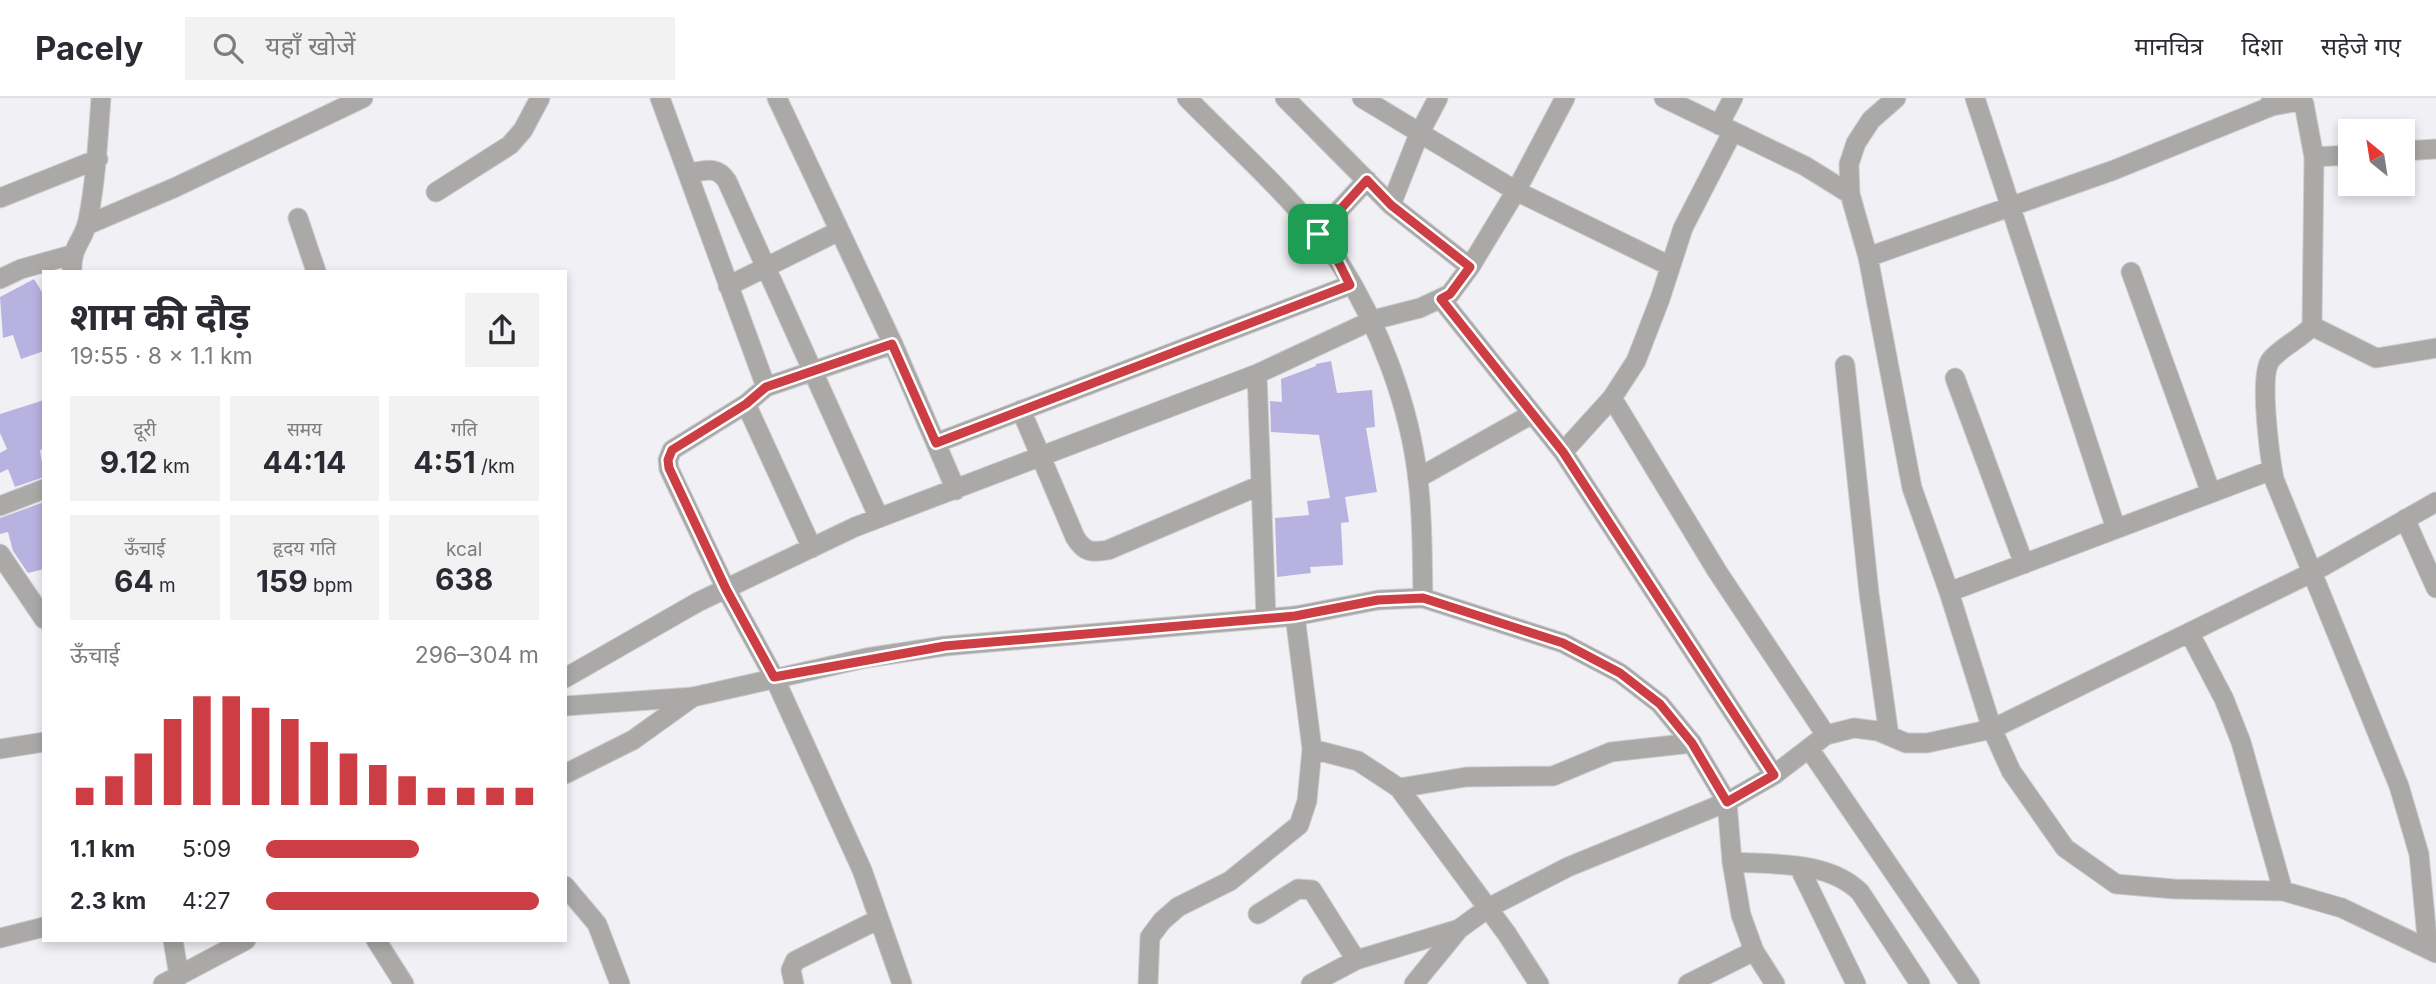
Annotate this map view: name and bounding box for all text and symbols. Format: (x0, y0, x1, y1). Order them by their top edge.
search box (185, 17, 675, 80)
text: Pacely (35, 28, 143, 68)
icon: search (209, 29, 247, 67)
text: यहाँ खोजें (265, 30, 356, 61)
text: मानचित्र (2135, 32, 2203, 61)
text: दिशा (2241, 32, 2283, 61)
text: सहेजे गए (2321, 32, 2401, 61)
north arrow (2338, 119, 2415, 196)
map controls (2338, 119, 2415, 196)
pin (1288, 204, 1348, 264)
icon: arrive (1299, 215, 1337, 253)
text: शाम की दौड़ (70, 293, 250, 339)
button: share (465, 293, 539, 367)
text: 19:55 · 8 × 1.1 km (70, 342, 253, 370)
text: दूरी (133, 418, 156, 441)
text: समय (287, 418, 322, 441)
text: गति (451, 418, 477, 441)
text: 9.12 (100, 444, 157, 480)
text: 44:14 (263, 444, 346, 480)
text: 4:51 (413, 444, 476, 480)
text: km (157, 455, 190, 478)
text: /km (476, 455, 515, 478)
text: ऊँचाई (124, 537, 165, 560)
text: हृदय गति (273, 537, 336, 560)
text: kcal (446, 538, 482, 561)
text: 638 (435, 561, 493, 597)
text: 64 (114, 563, 154, 599)
text: 159 (256, 563, 308, 599)
text: m (154, 574, 176, 597)
text: bpm (308, 574, 353, 597)
text: ऊँचाई (70, 641, 120, 669)
text: 296–304 m (415, 641, 539, 669)
text: 1.1 km (70, 835, 135, 863)
text: 5:09 (182, 835, 231, 863)
text: 2.3 km (70, 887, 146, 915)
text: 4:27 (182, 887, 231, 915)

